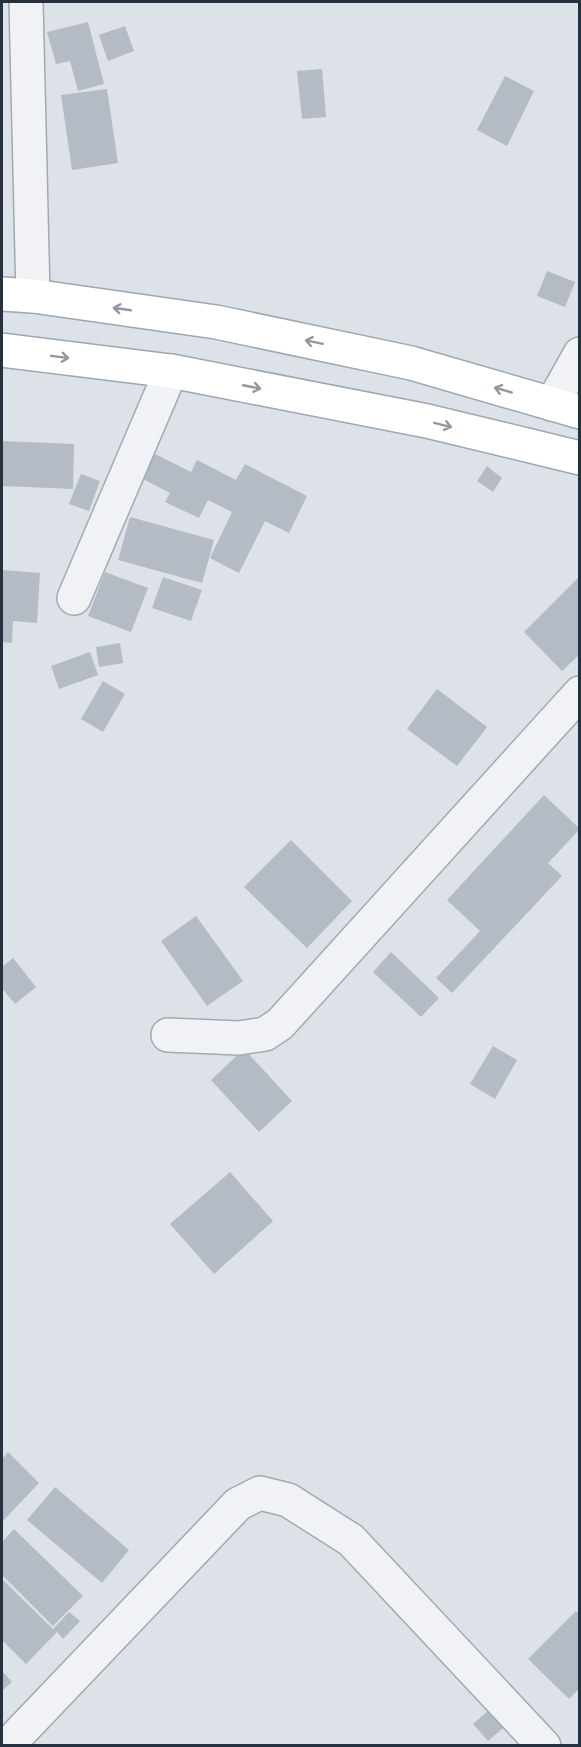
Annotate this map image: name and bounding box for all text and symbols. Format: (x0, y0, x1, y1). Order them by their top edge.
one-way arrow (113, 303, 133, 314)
one-way arrow (305, 336, 324, 348)
one-way arrow (49, 352, 69, 363)
one-way arrow (242, 382, 261, 393)
one-way arrow (494, 384, 513, 395)
one-way arrow (434, 420, 453, 432)

